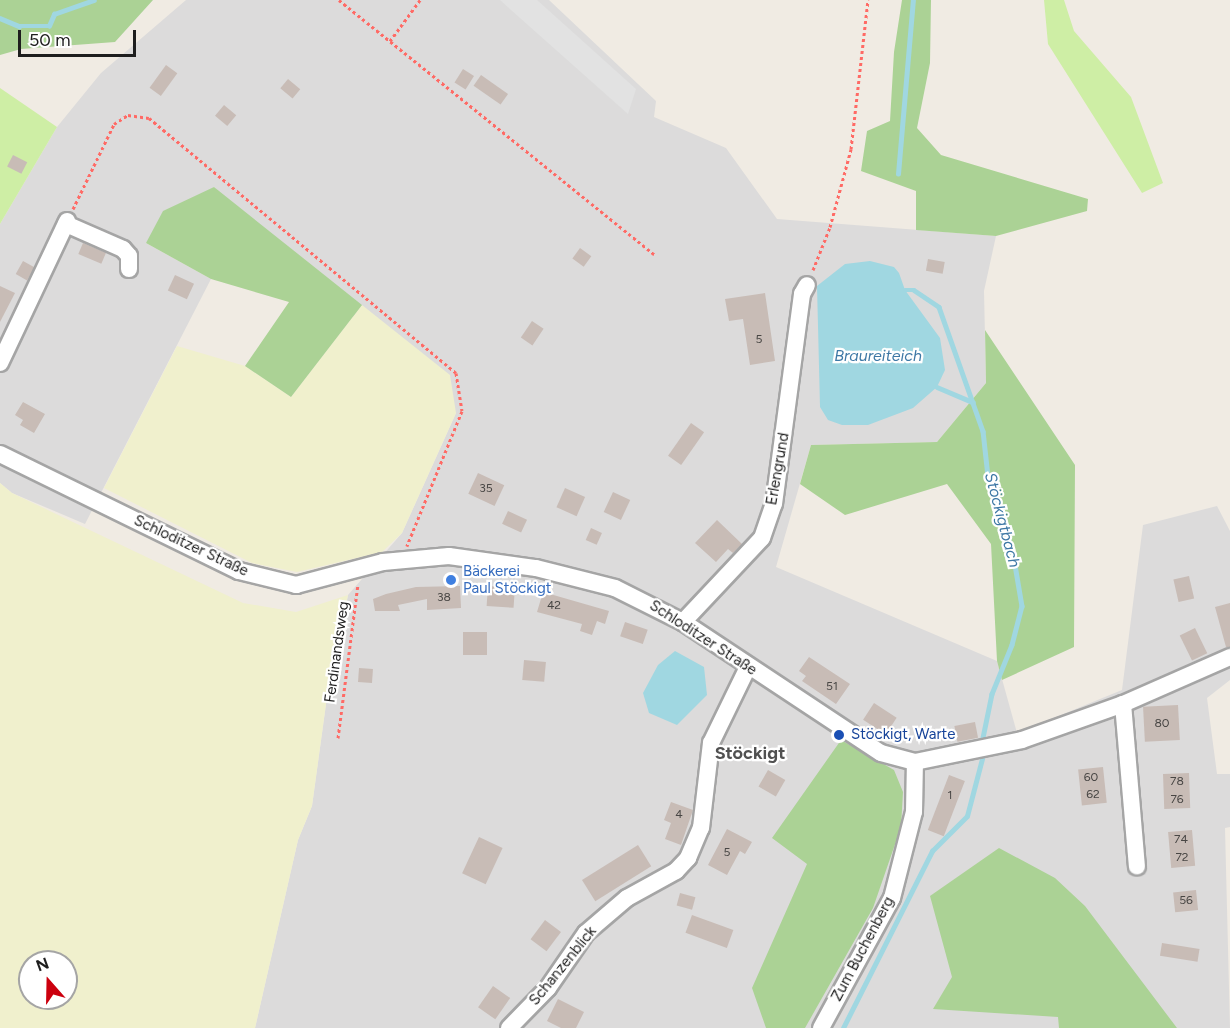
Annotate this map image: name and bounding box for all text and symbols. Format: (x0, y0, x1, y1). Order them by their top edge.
scale bar (21, 18, 140, 56)
text: 50 m (29, 29, 71, 51)
house number: 5 (756, 333, 762, 347)
water label: Braureiteich (834, 346, 922, 366)
street label: Erlengrund (763, 431, 793, 507)
water label: Stöckigtbach (980, 470, 1024, 570)
house number: 35 (479, 482, 493, 496)
street label: Schloditzer Straße (131, 512, 251, 580)
place label: Bäckerei Paul Stöckigt (463, 562, 551, 597)
marker: Bäckerei Paul Stöckigt (444, 573, 458, 587)
house number: 38 (437, 591, 451, 605)
street label: Schloditzer Straße (646, 597, 760, 679)
house number: 42 (547, 599, 561, 613)
street label: Ferdinandsweg (321, 600, 353, 704)
house number: 51 (826, 680, 838, 694)
house number: 80 (1154, 717, 1170, 731)
place label: Stöckigt, Warte (851, 726, 955, 744)
marker: Stöckigt, Warte (832, 728, 846, 742)
district label: Stöckigt (715, 742, 785, 764)
house number: 60 (1084, 771, 1098, 785)
house number: 78 (1170, 775, 1184, 789)
house number: 62 (1086, 788, 1100, 802)
house number: 1 (948, 789, 952, 803)
house number: 76 (1170, 793, 1184, 807)
house number: 4 (675, 808, 683, 822)
house number: 74 (1174, 833, 1188, 847)
house number: 5 (724, 846, 730, 860)
house number: 72 (1175, 851, 1189, 865)
street label: Zum Buchenberg (828, 894, 898, 1004)
house number: 56 (1179, 894, 1193, 908)
street label: Schanzenblick (526, 923, 600, 1009)
north arrow (18, 950, 78, 1010)
text: N (33, 953, 51, 976)

